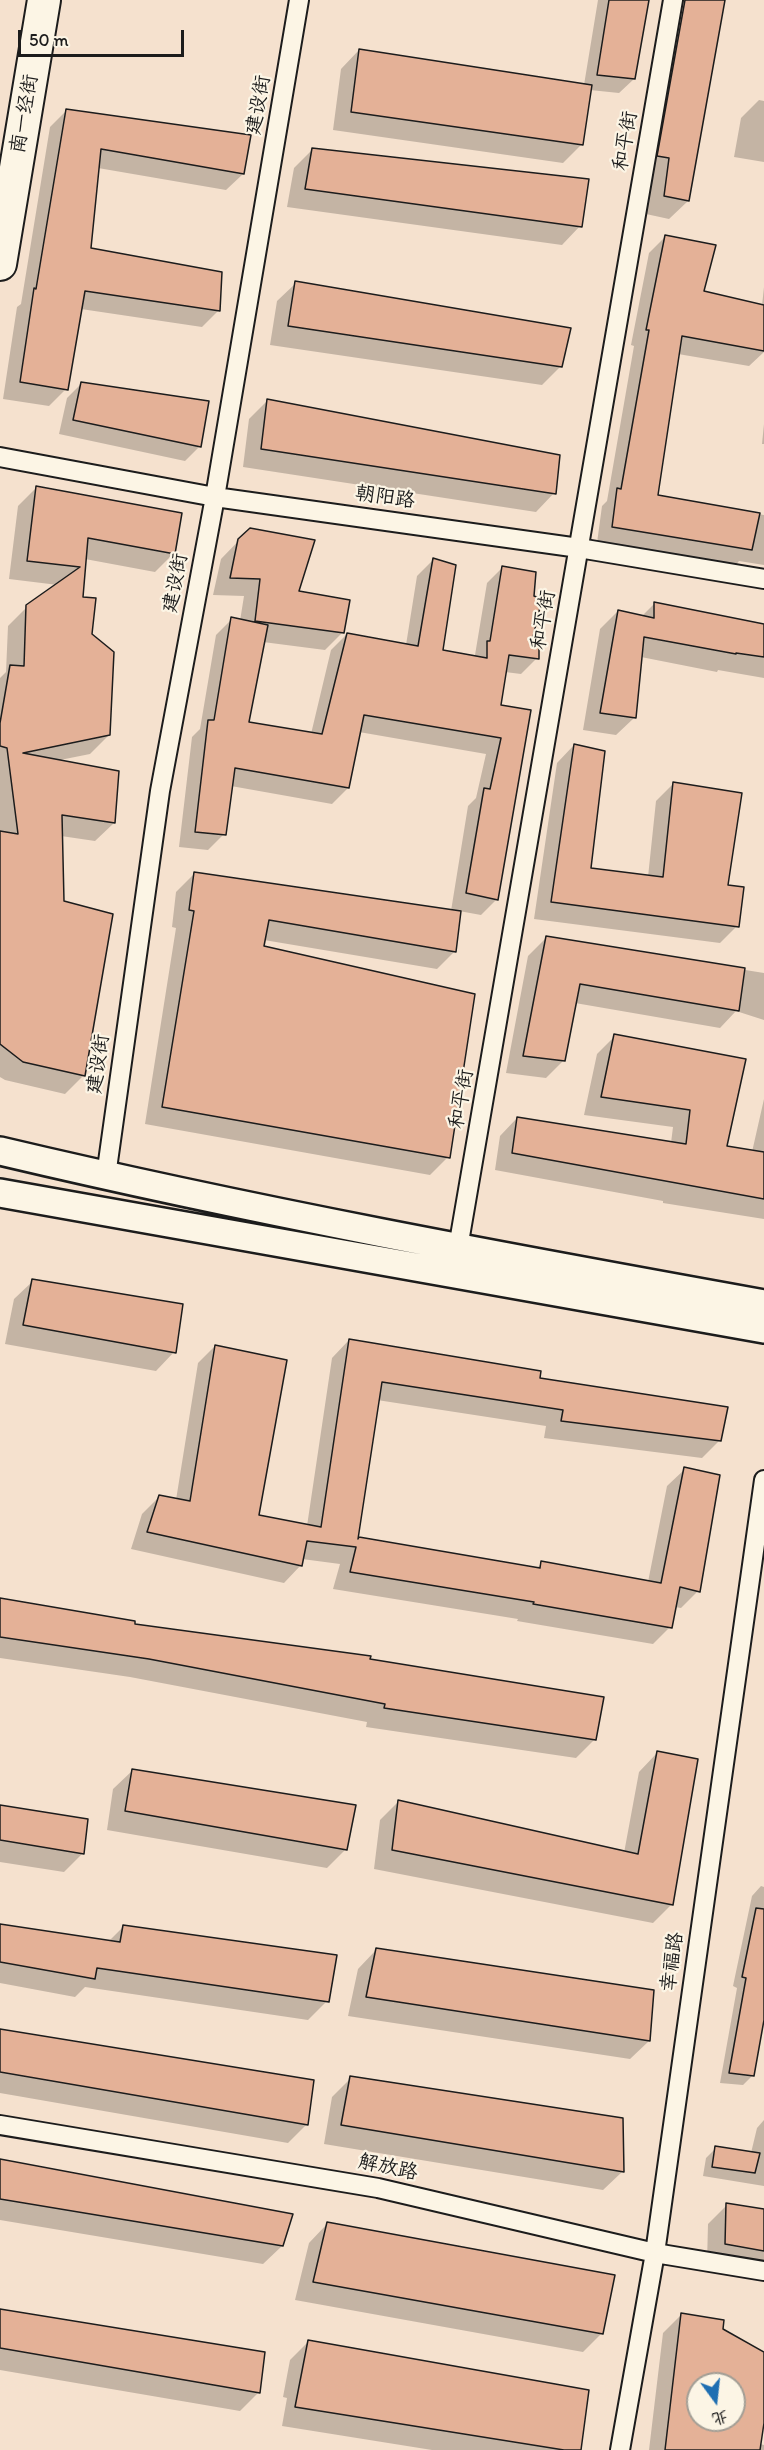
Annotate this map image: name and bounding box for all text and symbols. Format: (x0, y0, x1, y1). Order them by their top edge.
scale bar (21, 18, 188, 56)
text: 50 m (29, 29, 69, 51)
street label: 南一经街 (6, 73, 44, 155)
street label: 建设街 (242, 73, 276, 137)
street label: 和平街 (609, 109, 643, 173)
street label: 朝阳路 (354, 482, 416, 514)
street label: 建设街 (158, 551, 194, 615)
street label: 和平街 (527, 588, 561, 652)
street label: 建设街 (83, 1033, 115, 1095)
street label: 和平街 (445, 1067, 479, 1131)
street label: 幸福路 (657, 1931, 689, 1993)
street label: 解放路 (356, 2150, 420, 2186)
north arrow (686, 2372, 746, 2432)
text: 北 (710, 2407, 730, 2429)

